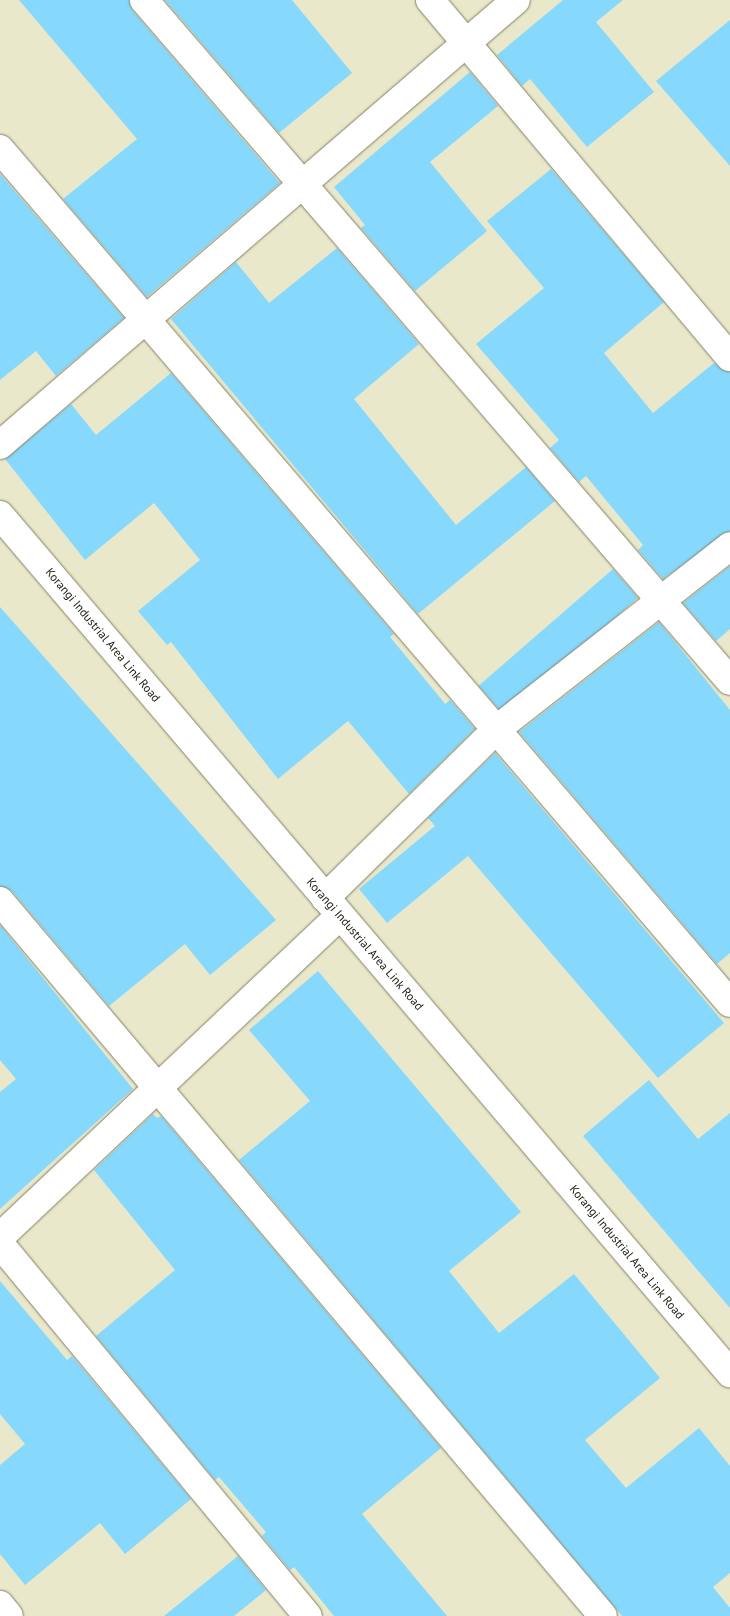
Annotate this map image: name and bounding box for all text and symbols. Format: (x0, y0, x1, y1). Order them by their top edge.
street label: Korangi Industrial Area Link Road (42, 565, 164, 705)
street label: Korangi Industrial Area Link Road (303, 875, 427, 1013)
street label: Korangi Industrial Area Link Road (566, 1182, 688, 1322)

